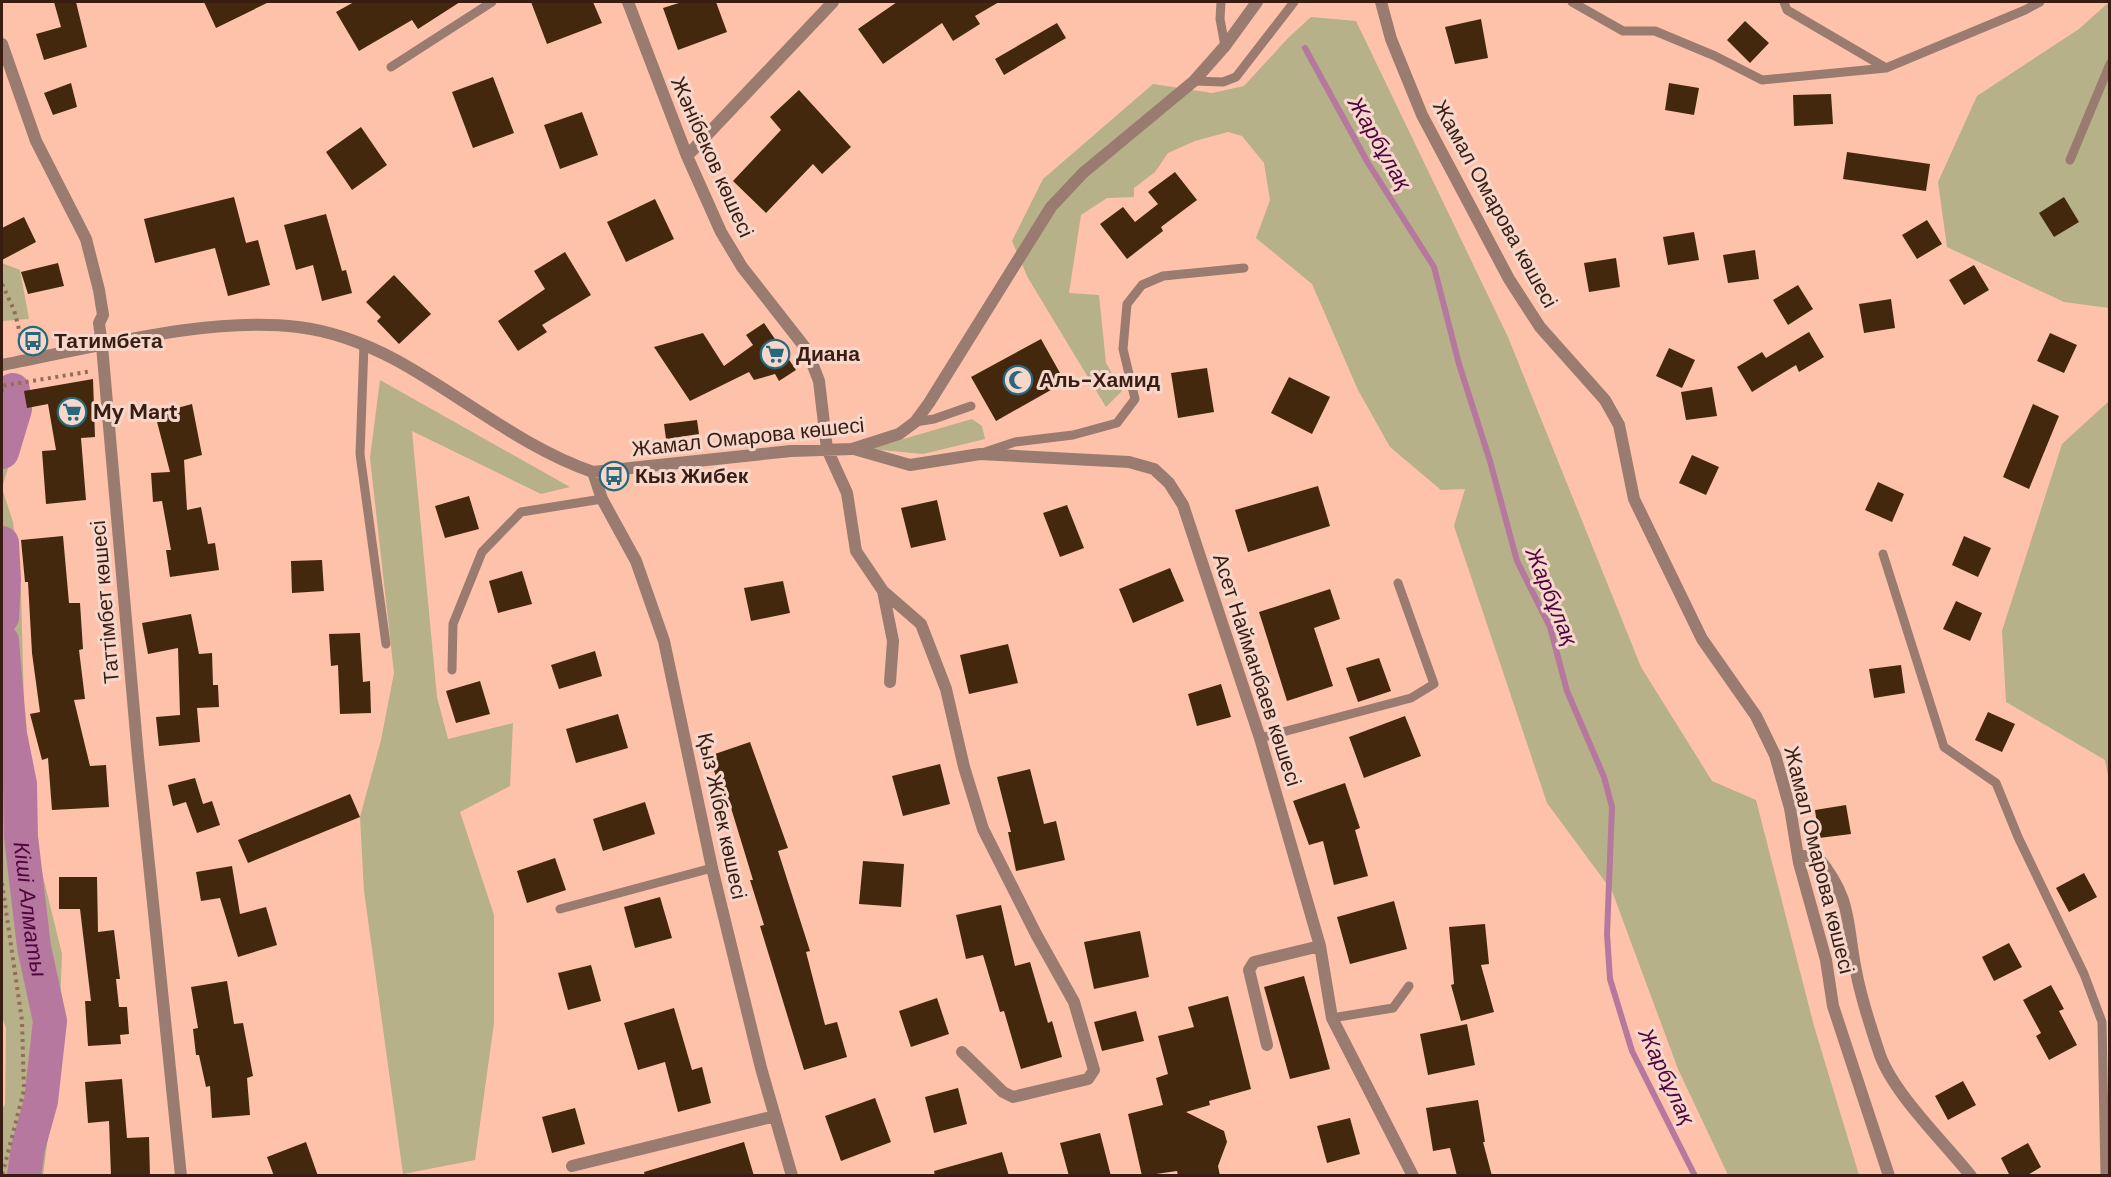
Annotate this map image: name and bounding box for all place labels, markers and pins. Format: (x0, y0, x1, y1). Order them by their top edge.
bus stop icon: Татимбета (17, 325, 49, 357)
place label: Татимбета (54, 327, 163, 355)
supermarket icon: Диана (759, 338, 791, 370)
place label: Диана (796, 340, 860, 368)
mosque icon: Аль-Хамид (1002, 364, 1034, 396)
place label: Аль-Хамид (1039, 366, 1160, 394)
supermarket icon: My Mart (56, 396, 88, 428)
place label: My Mart (93, 398, 178, 426)
bus stop icon: Кыз Жибек (598, 460, 630, 492)
place label: Кыз Жибек (635, 462, 749, 490)

